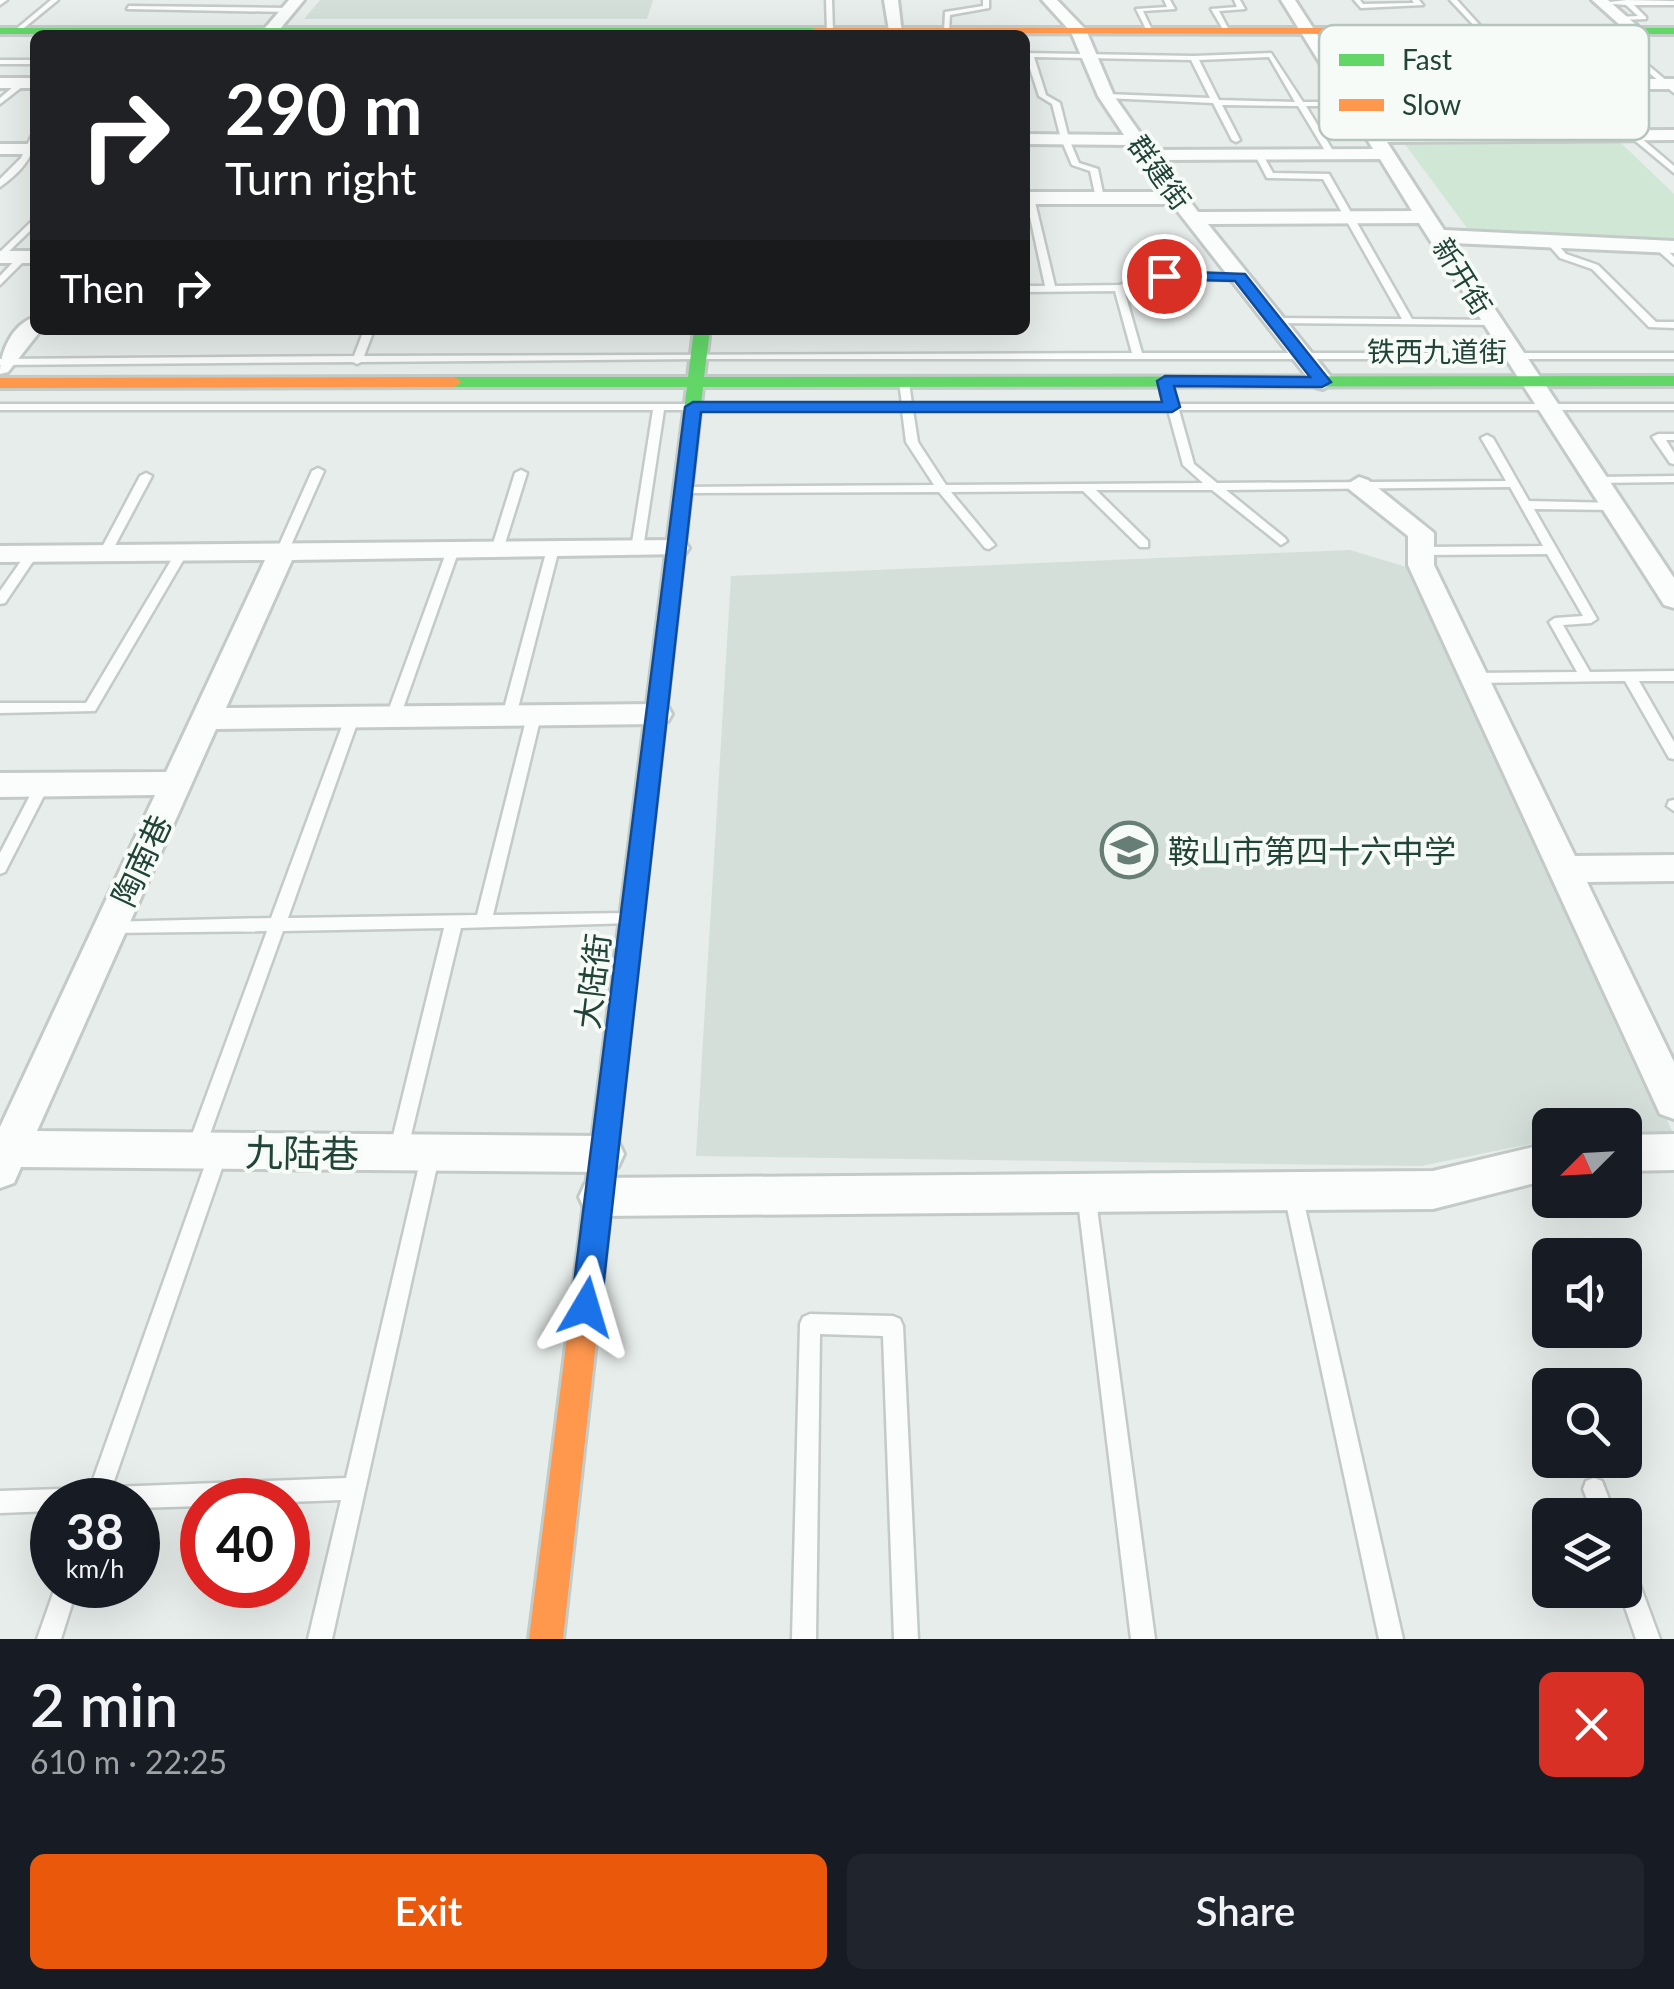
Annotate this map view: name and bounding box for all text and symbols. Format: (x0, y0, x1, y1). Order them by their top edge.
legend (1319, 25, 1649, 140)
text: Fast (1402, 42, 1452, 76)
text: 290 m (225, 66, 422, 150)
icon: right (60, 70, 190, 200)
text: Slow (1402, 87, 1461, 121)
street label: 群建街 (1122, 128, 1198, 216)
text: Turn right (225, 151, 416, 205)
street label: 新开街 (1426, 231, 1500, 321)
pin (1122, 234, 1207, 319)
icon: arrive (1137, 249, 1192, 304)
icon: right (165, 260, 220, 315)
text: Then (60, 265, 145, 311)
street label: 铁西九道街 (1367, 334, 1507, 368)
street label: 陶南巷 (103, 808, 179, 912)
school or university icon: 鞍山市第四十六中学 (1099, 820, 1159, 880)
place label: 鞍山市第四十六中学 (1168, 831, 1456, 870)
street label: 大陆街 (567, 931, 617, 1031)
north arrow (1532, 1108, 1642, 1218)
map controls (1532, 1108, 1642, 1608)
street label: 九陆巷 (245, 1128, 359, 1176)
button: sound (1532, 1238, 1642, 1348)
position arrow (534, 1255, 638, 1359)
button: search (1532, 1368, 1642, 1478)
speed limit sign: 40 (180, 1478, 310, 1608)
button: layers (1532, 1498, 1642, 1608)
text: 38 (66, 1501, 124, 1561)
text: km/h (66, 1553, 124, 1583)
text: 2 min (30, 1668, 178, 1740)
button: close (1539, 1672, 1644, 1777)
text: 610 m · 22:25 (30, 1742, 227, 1781)
button: Exit (30, 1854, 827, 1969)
button: Share (847, 1854, 1644, 1969)

